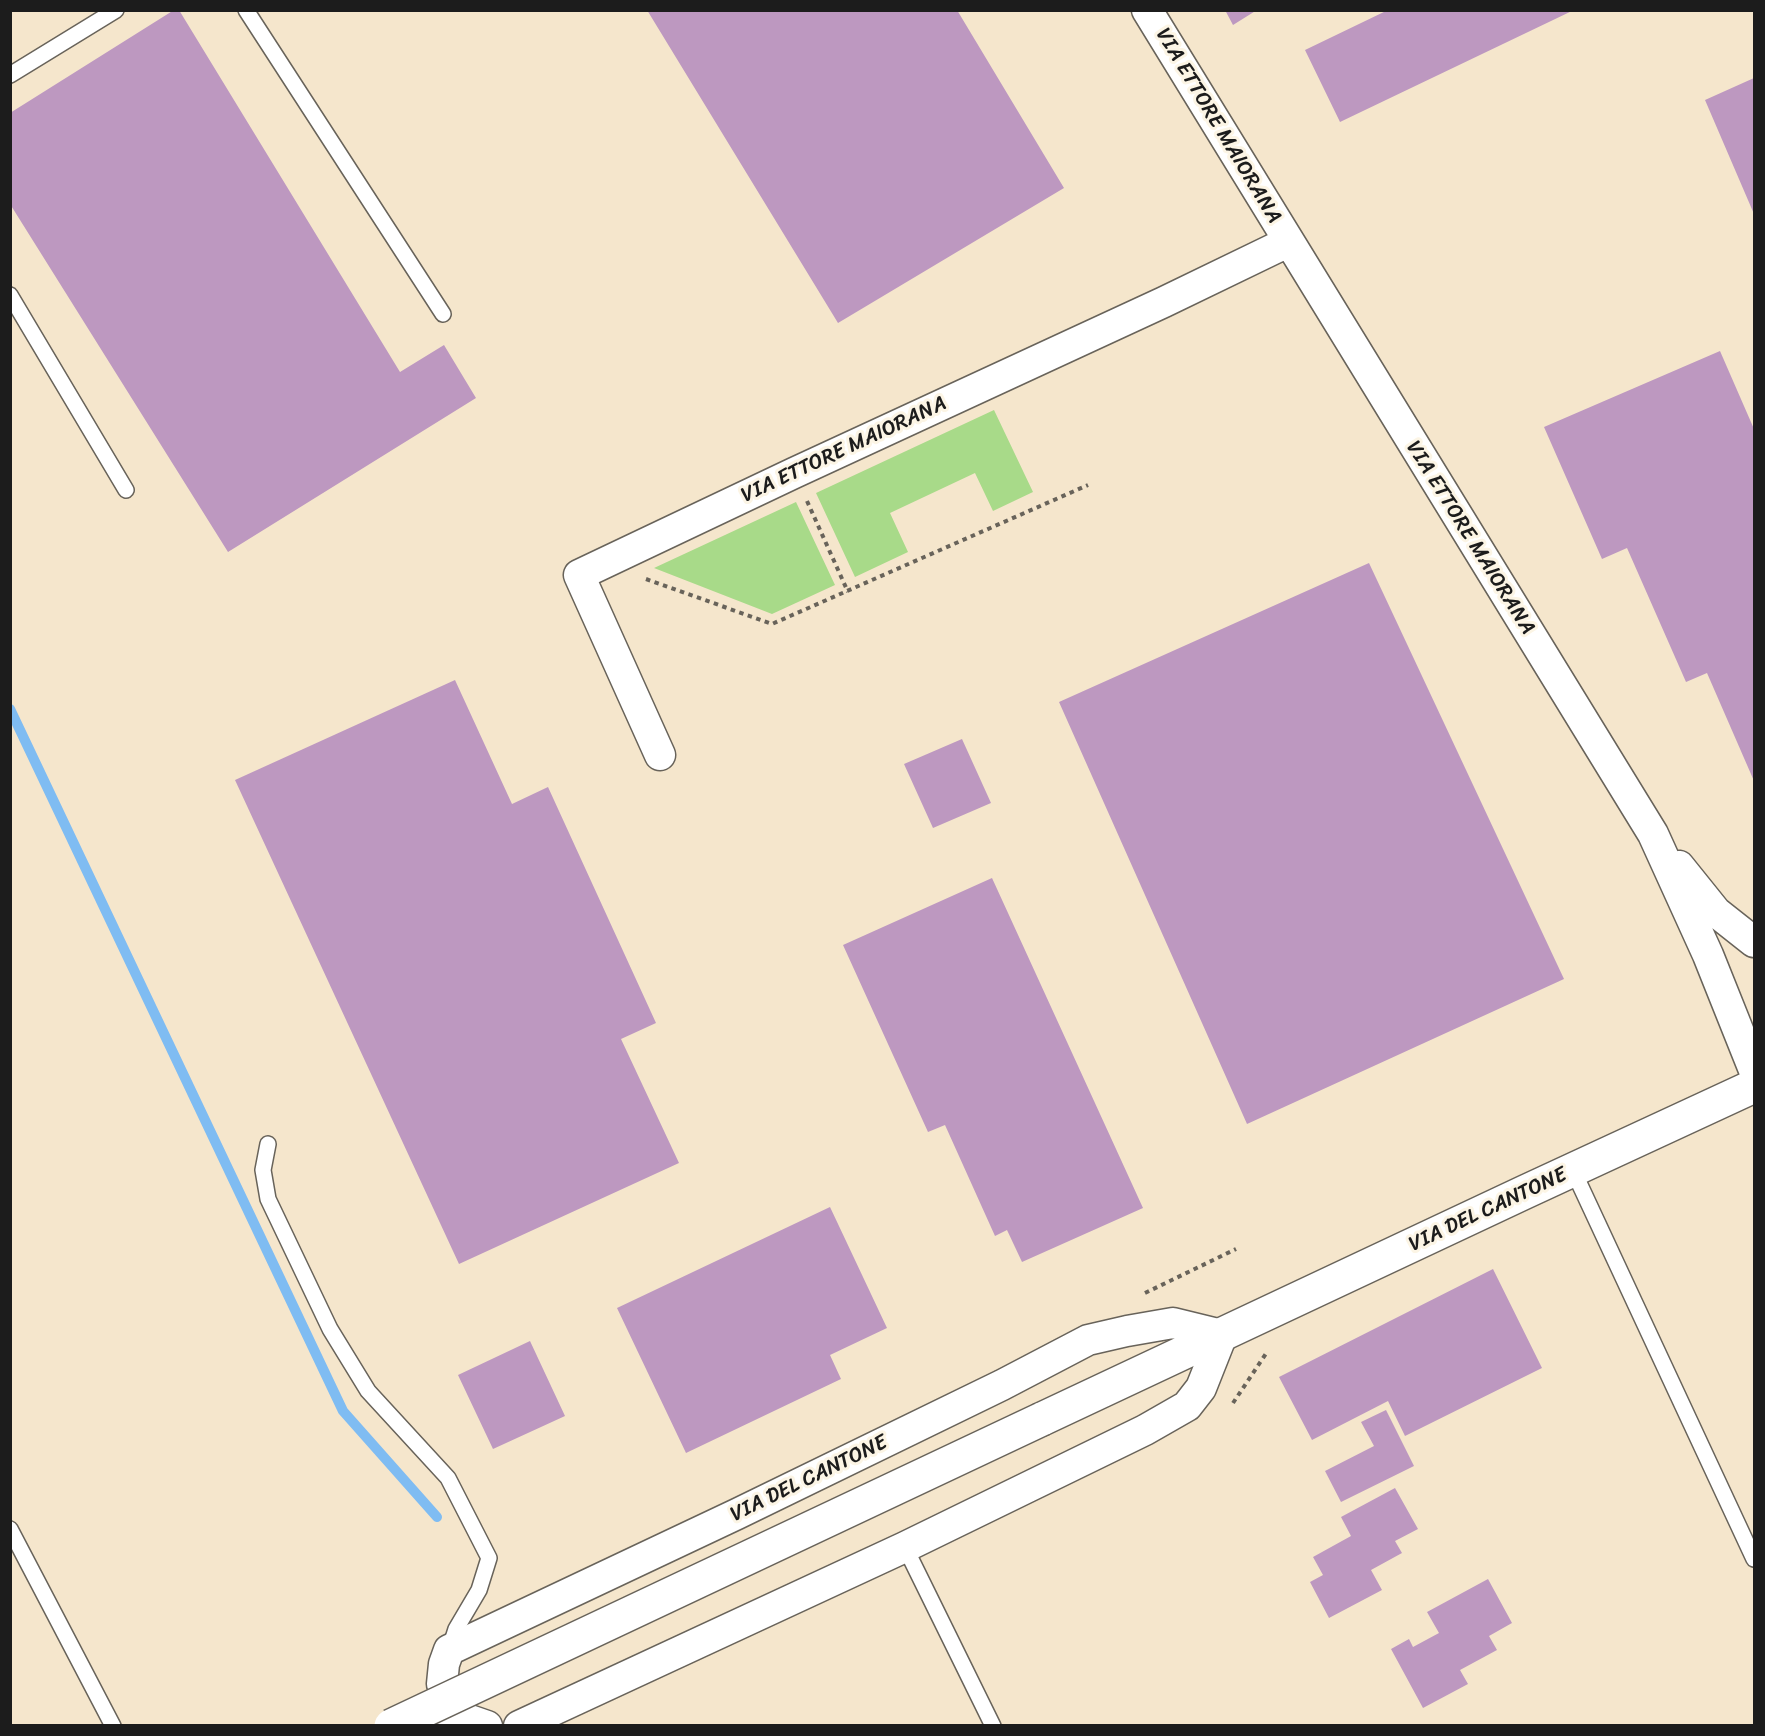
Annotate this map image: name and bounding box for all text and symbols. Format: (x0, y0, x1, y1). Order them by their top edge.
street label: VIA ETTORE MAIORANA (1150, 24, 1286, 228)
street label: VIA ETTORE MAIORANA (737, 391, 951, 509)
street label: VIA ETTORE MAIORANA (1400, 437, 1540, 639)
street label: VIA DEL CANTONE (1405, 1162, 1571, 1258)
street label: VIA DEL CANTONE (727, 1430, 891, 1528)

